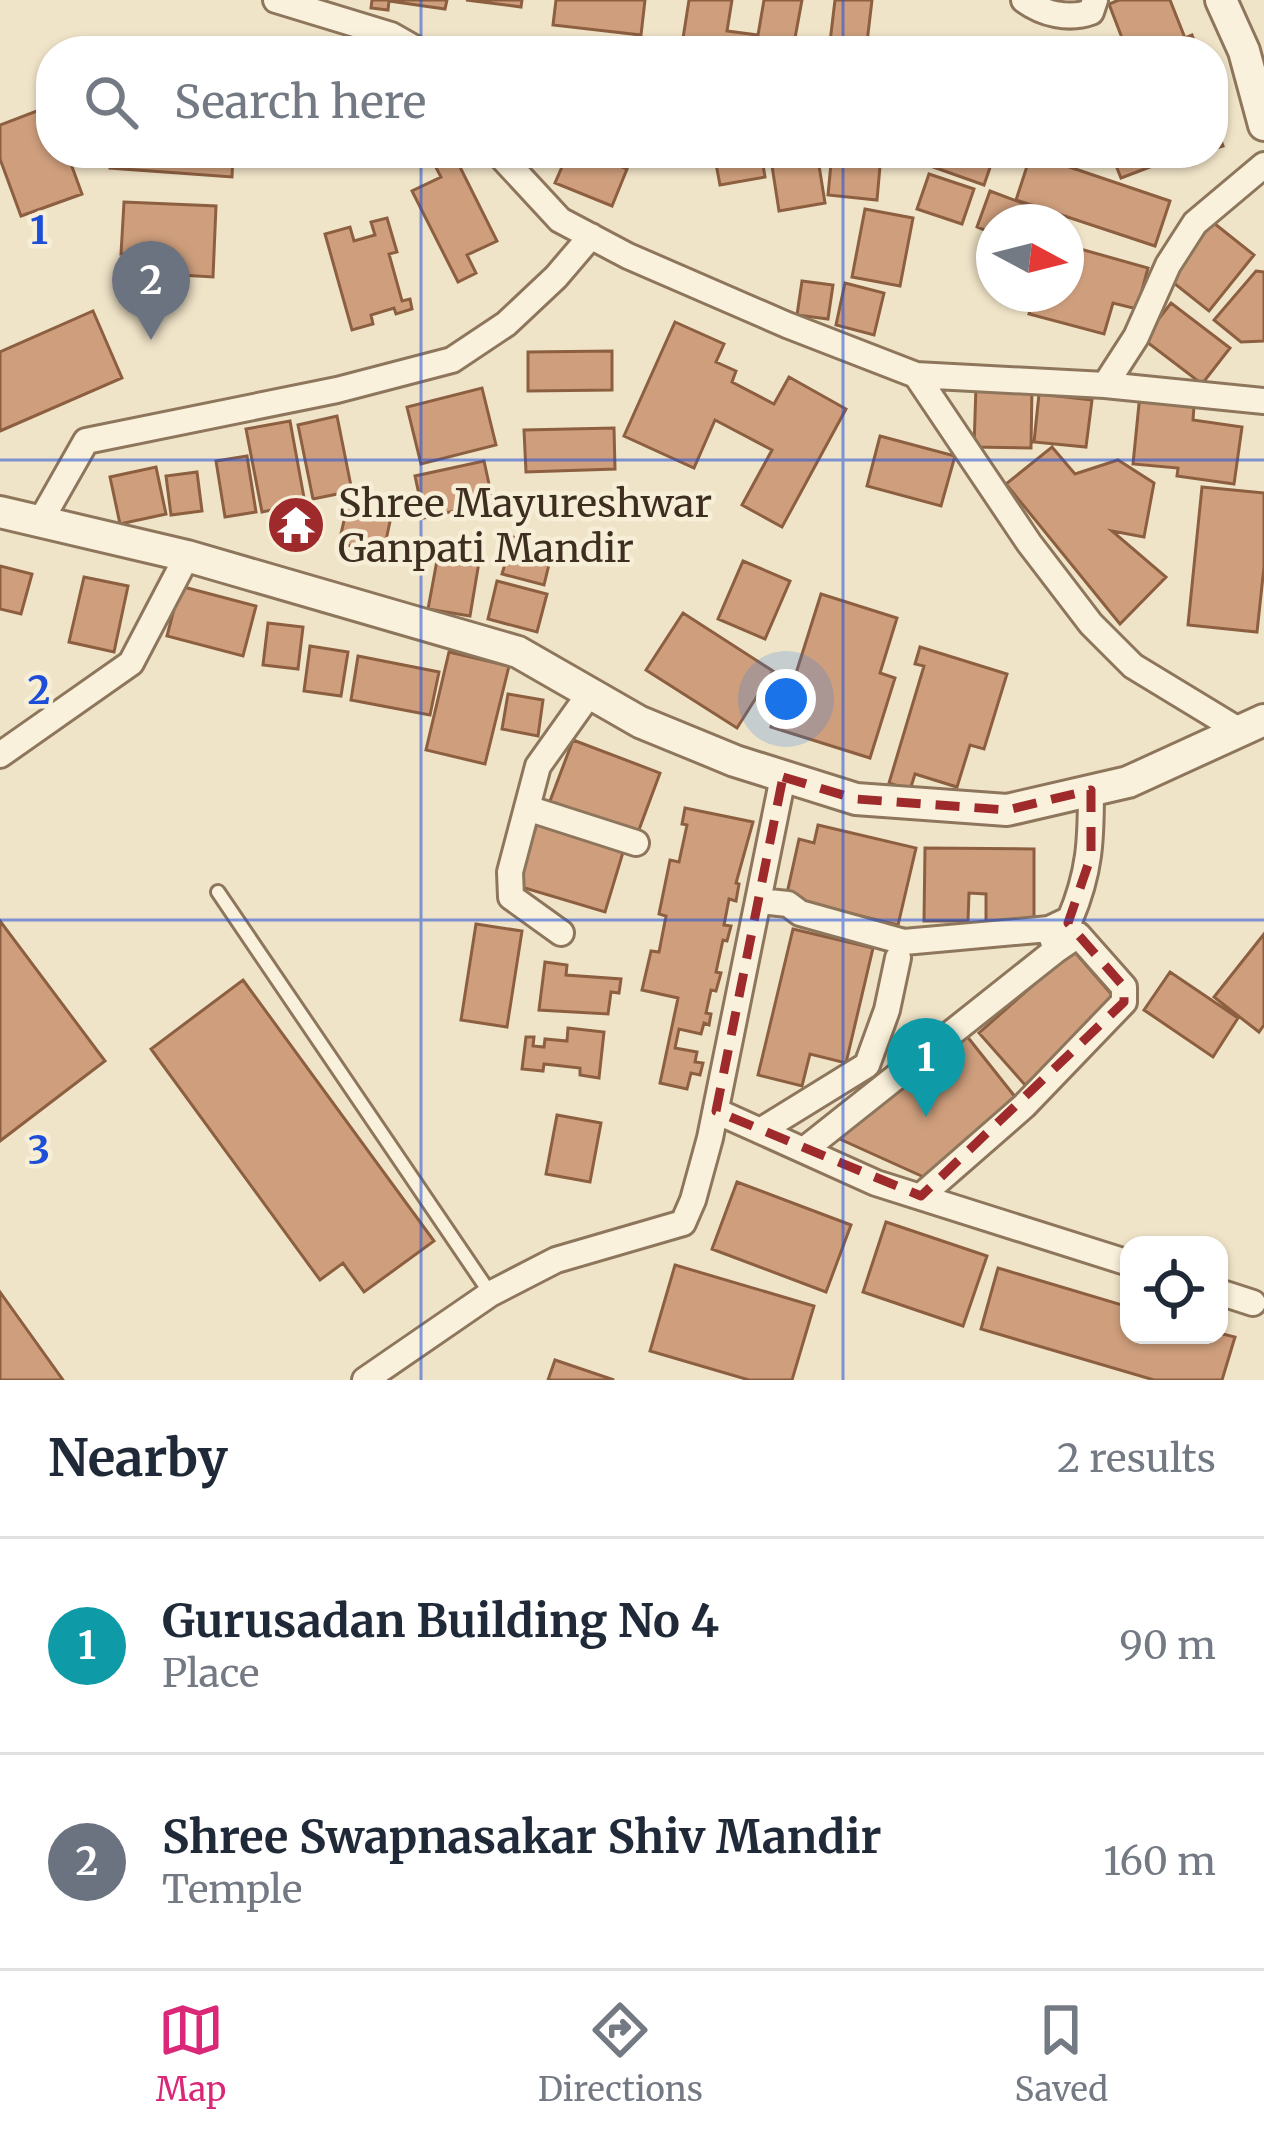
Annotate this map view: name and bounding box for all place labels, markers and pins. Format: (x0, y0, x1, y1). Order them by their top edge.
pin: 2 (112, 241, 190, 340)
place label: Shree Mayureshwar Ganpati Mandir (338, 479, 712, 573)
temple icon: Shree Mayureshwar Ganpati Mandir (265, 494, 327, 556)
pin: 1 (887, 1018, 965, 1117)

